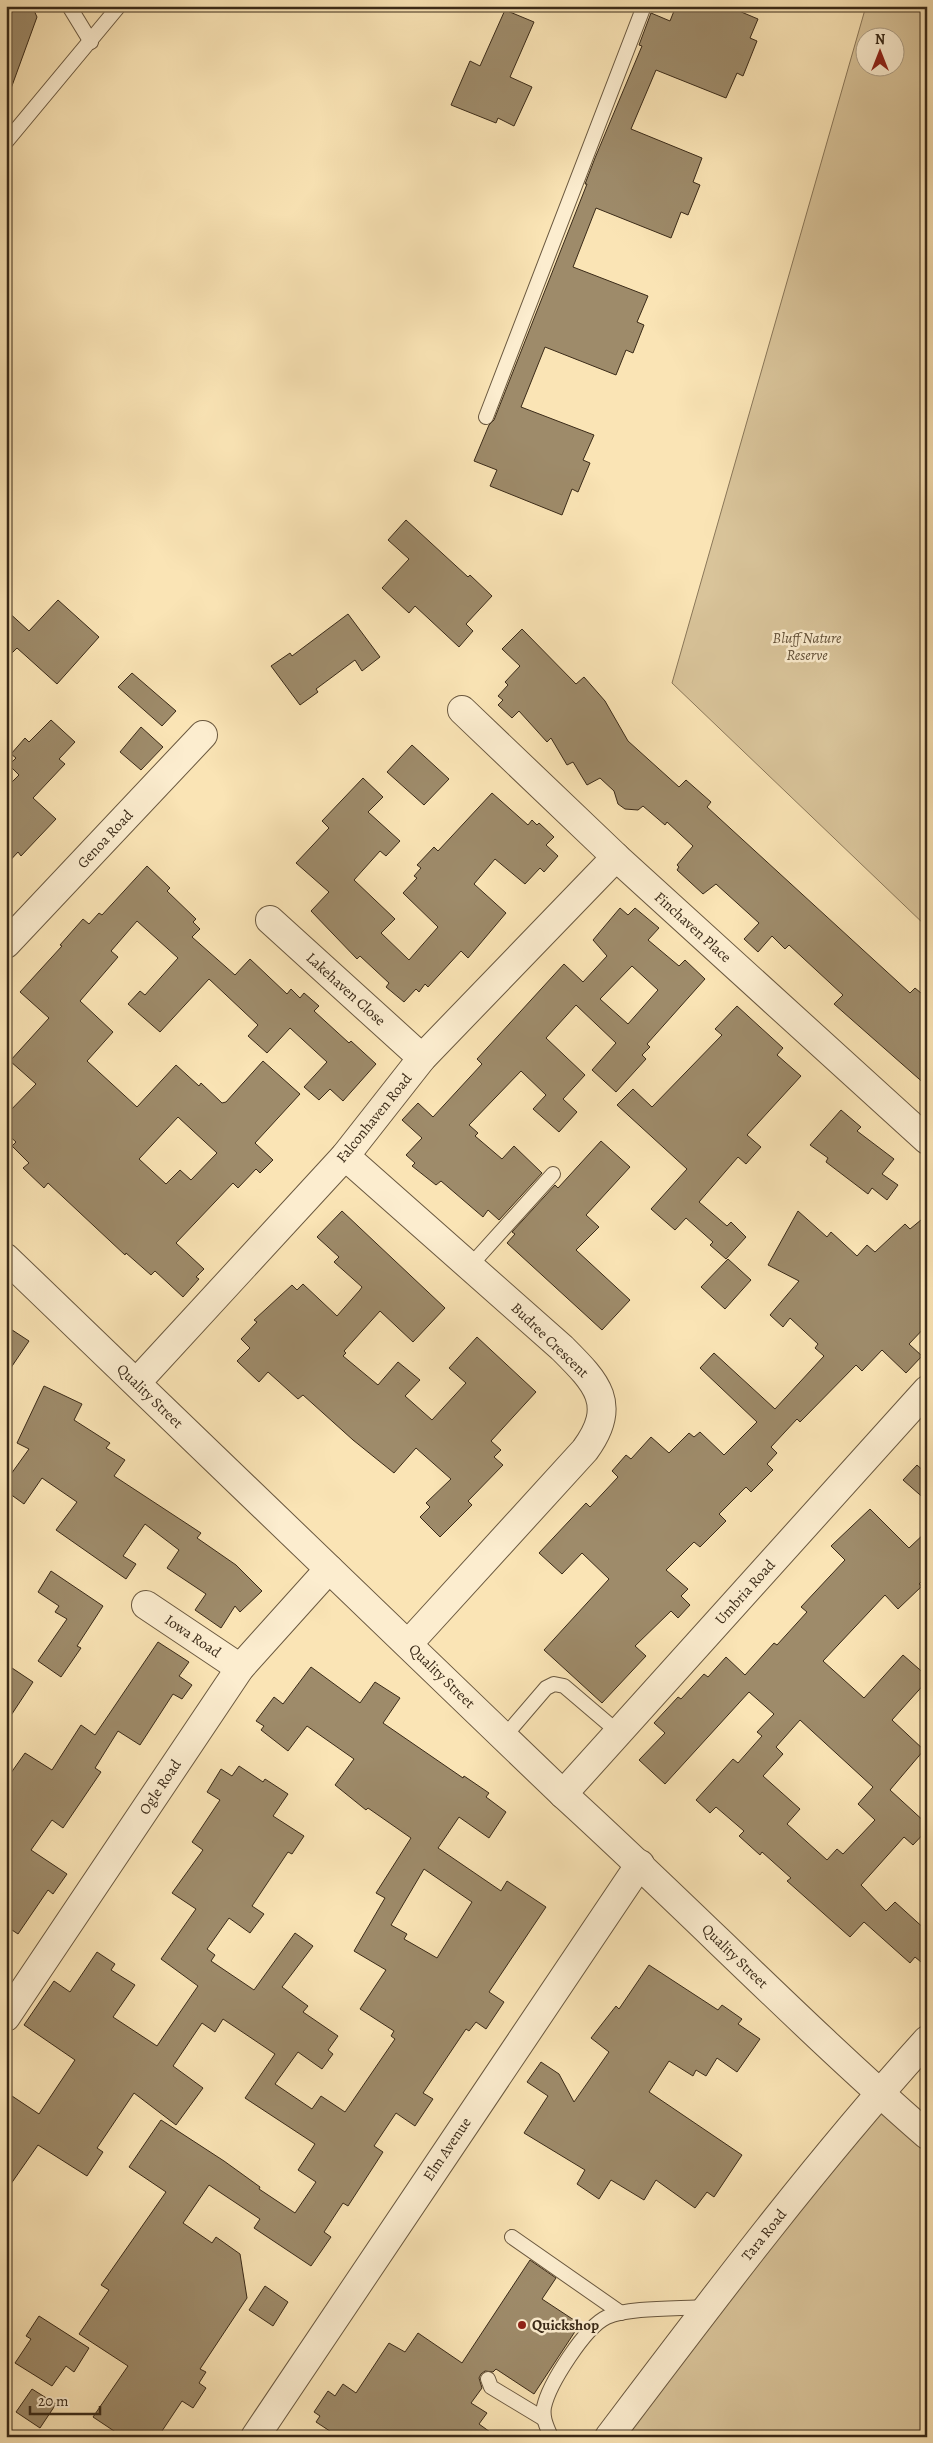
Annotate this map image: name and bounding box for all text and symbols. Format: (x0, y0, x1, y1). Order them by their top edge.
north arrow (856, 28, 906, 78)
text: N (875, 30, 885, 49)
park label: Bluff Nature Reserve (773, 628, 842, 665)
street label: Genoa Road (73, 805, 138, 873)
street label: Finchaven Place (650, 887, 736, 967)
street label: Lakehaven Close (302, 948, 390, 1030)
street label: Falconhaven Road (332, 1068, 417, 1167)
street label: Budree Crescent (507, 1298, 593, 1382)
street label: Quality Street (112, 1359, 188, 1433)
street label: Umbria Road (710, 1554, 780, 1629)
street label: Iowa Road (161, 1610, 226, 1663)
street label: Quality Street (404, 1639, 480, 1713)
street label: Ogle Road (134, 1755, 186, 1818)
street label: Quality Street (697, 1919, 773, 1993)
street label: Elm Avenue (418, 2113, 476, 2185)
street label: Tara Road (737, 2204, 792, 2265)
place label: Quickshop (532, 2315, 599, 2335)
marker: Quickshop (516, 2319, 528, 2331)
scale bar (30, 2383, 100, 2415)
text: 20 m (38, 2391, 69, 2411)

